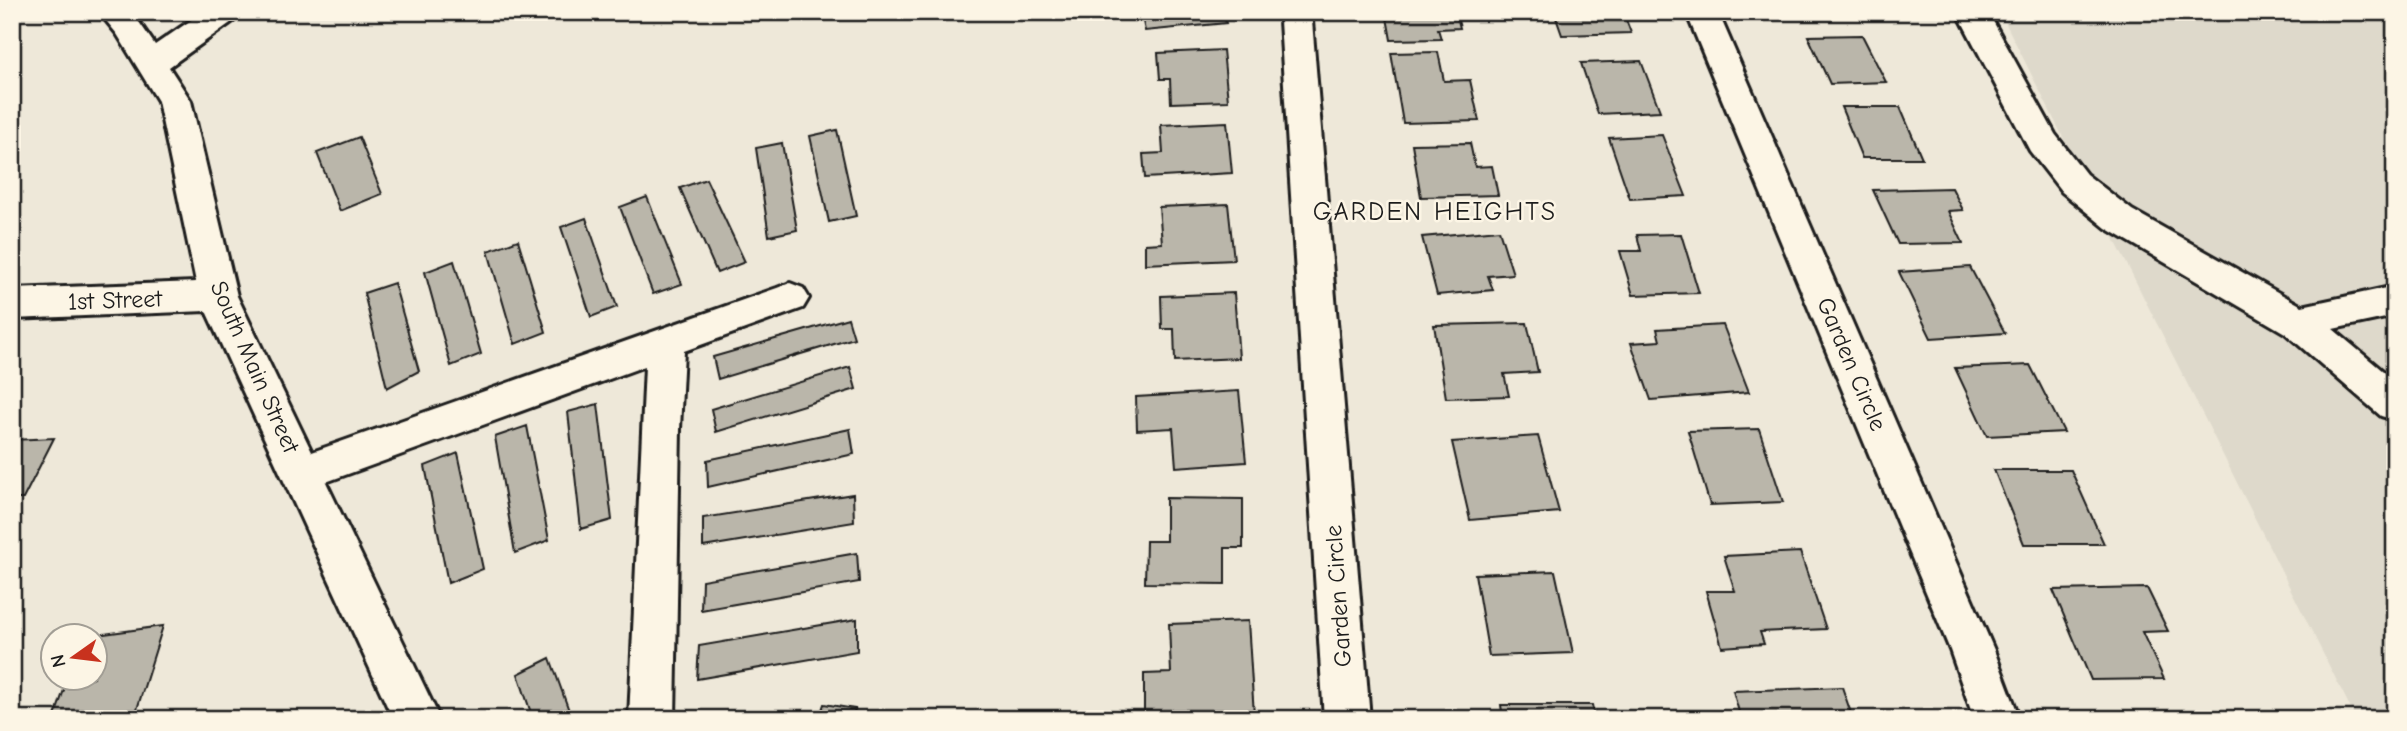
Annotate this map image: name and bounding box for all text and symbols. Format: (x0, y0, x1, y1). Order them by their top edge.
district label: GARDEN HEIGHTS (1313, 197, 1557, 227)
street label: South Main Street (205, 277, 306, 458)
street label: 1st Street (67, 284, 164, 316)
street label: Garden Circle (1811, 293, 1893, 435)
street label: Garden Circle (1319, 524, 1357, 668)
north arrow (38, 622, 108, 692)
text: N (46, 652, 71, 670)

